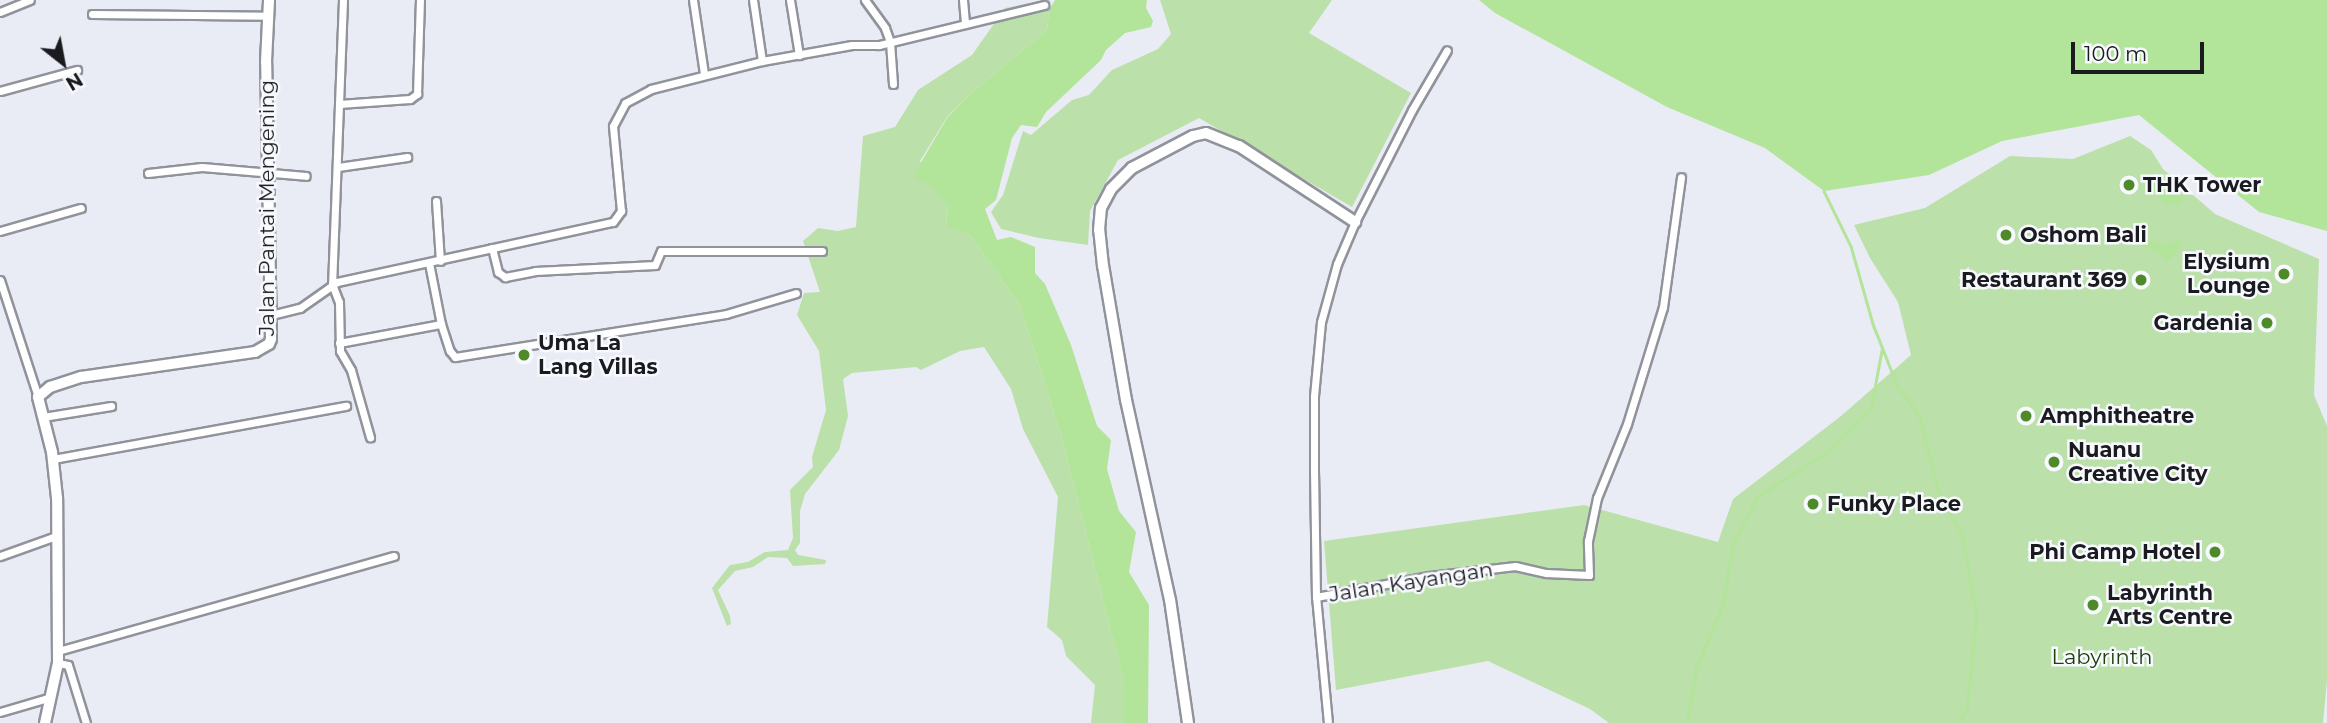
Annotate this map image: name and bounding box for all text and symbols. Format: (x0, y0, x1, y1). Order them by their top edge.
north arrow (28, 28, 98, 98)
scale bar (2075, 28, 2208, 72)
text: 100 m (2084, 41, 2147, 66)
text: N (62, 68, 87, 95)
street label: Jalan Pantai Mengening (254, 80, 280, 336)
place label: THK Tower (2143, 172, 2261, 198)
marker: THK Tower (2121, 177, 2137, 193)
place label: Oshom Bali (2020, 222, 2147, 248)
marker: Oshom Bali (1998, 227, 2014, 243)
place label: Elysium Lounge (2183, 249, 2270, 299)
marker: Elysium Lounge (2276, 266, 2292, 282)
place label: Restaurant 369 (1961, 267, 2127, 293)
marker: Restaurant 369 (2133, 272, 2149, 288)
place label: Gardenia (2153, 310, 2253, 336)
marker: Gardenia (2259, 315, 2275, 331)
place label: Uma La Lang Villas (538, 330, 658, 380)
marker: Uma La Lang Villas (516, 347, 532, 363)
place label: Amphitheatre (2040, 403, 2194, 429)
marker: Amphitheatre (2018, 408, 2034, 424)
place label: Nuanu Creative City (2068, 437, 2208, 487)
marker: Nuanu Creative City (2046, 454, 2062, 470)
place label: Funky Place (1827, 491, 1961, 517)
marker: Funky Place (1805, 496, 1821, 512)
place label: Phi Camp Hotel (2029, 539, 2201, 565)
marker: Phi Camp Hotel (2207, 544, 2223, 560)
street label: Jalan Kayangan (1327, 557, 1495, 607)
place label: Labyrinth Arts Centre (2107, 580, 2233, 630)
marker: Labyrinth Arts Centre (2085, 597, 2101, 613)
park label: Labyrinth (2052, 644, 2152, 670)

